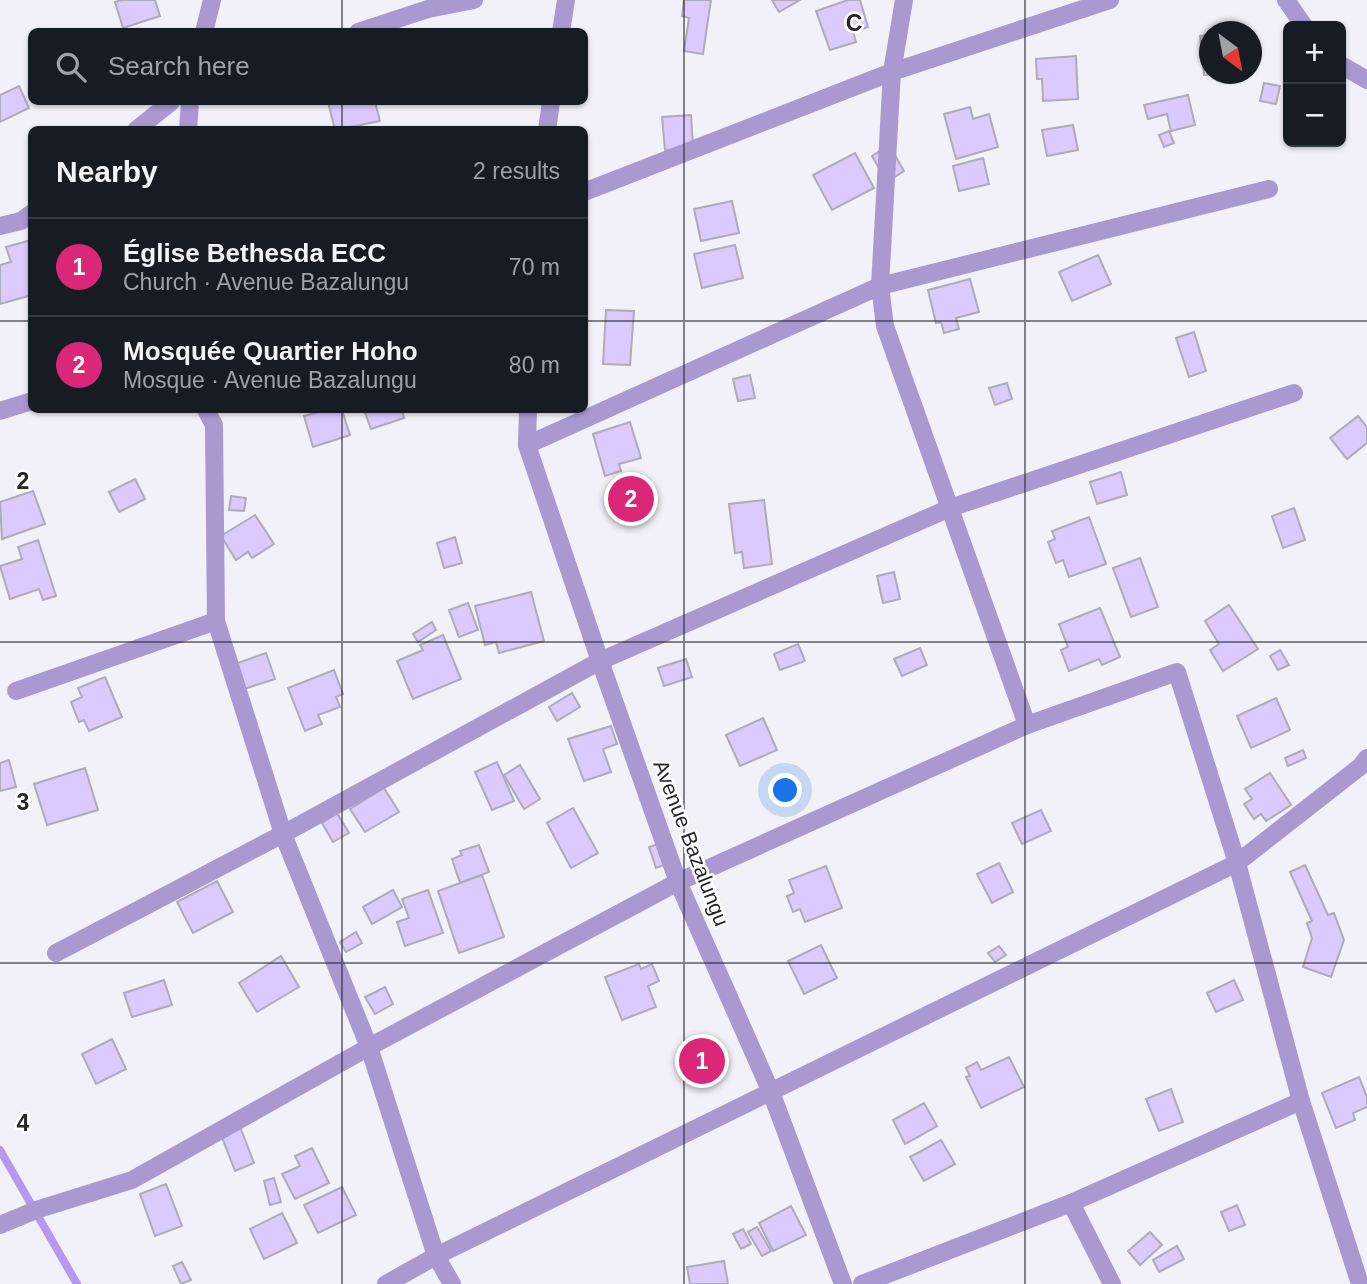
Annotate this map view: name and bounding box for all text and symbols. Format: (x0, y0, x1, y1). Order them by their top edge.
text: C (846, 10, 862, 36)
north arrow (1199, 21, 1262, 84)
map controls (1283, 21, 1346, 147)
button: + (1283, 21, 1346, 84)
search box (28, 28, 588, 105)
icon: search (52, 48, 90, 86)
text: Search here (108, 51, 250, 81)
button: − (1283, 84, 1346, 147)
text: Nearby (56, 155, 158, 188)
text: 2 results (473, 158, 560, 184)
text: Église Bethesda ECC (123, 238, 386, 268)
text: 1 (73, 254, 85, 280)
text: 70 m (509, 254, 560, 280)
text: Church · Avenue Bazalungu (123, 269, 409, 295)
text: Mosquée Quartier Hoho (123, 336, 418, 366)
text: 2 (73, 352, 85, 378)
text: 80 m (509, 352, 560, 378)
text: Mosque · Avenue Bazalungu (123, 367, 417, 393)
text: 2 (17, 468, 29, 494)
pin: 2 (608, 473, 654, 525)
street label: Avenue Bazalungu (649, 757, 734, 929)
your location (768, 773, 802, 807)
text: 3 (17, 789, 29, 815)
pin: 1 (679, 1035, 725, 1087)
text: 4 (17, 1110, 30, 1136)

